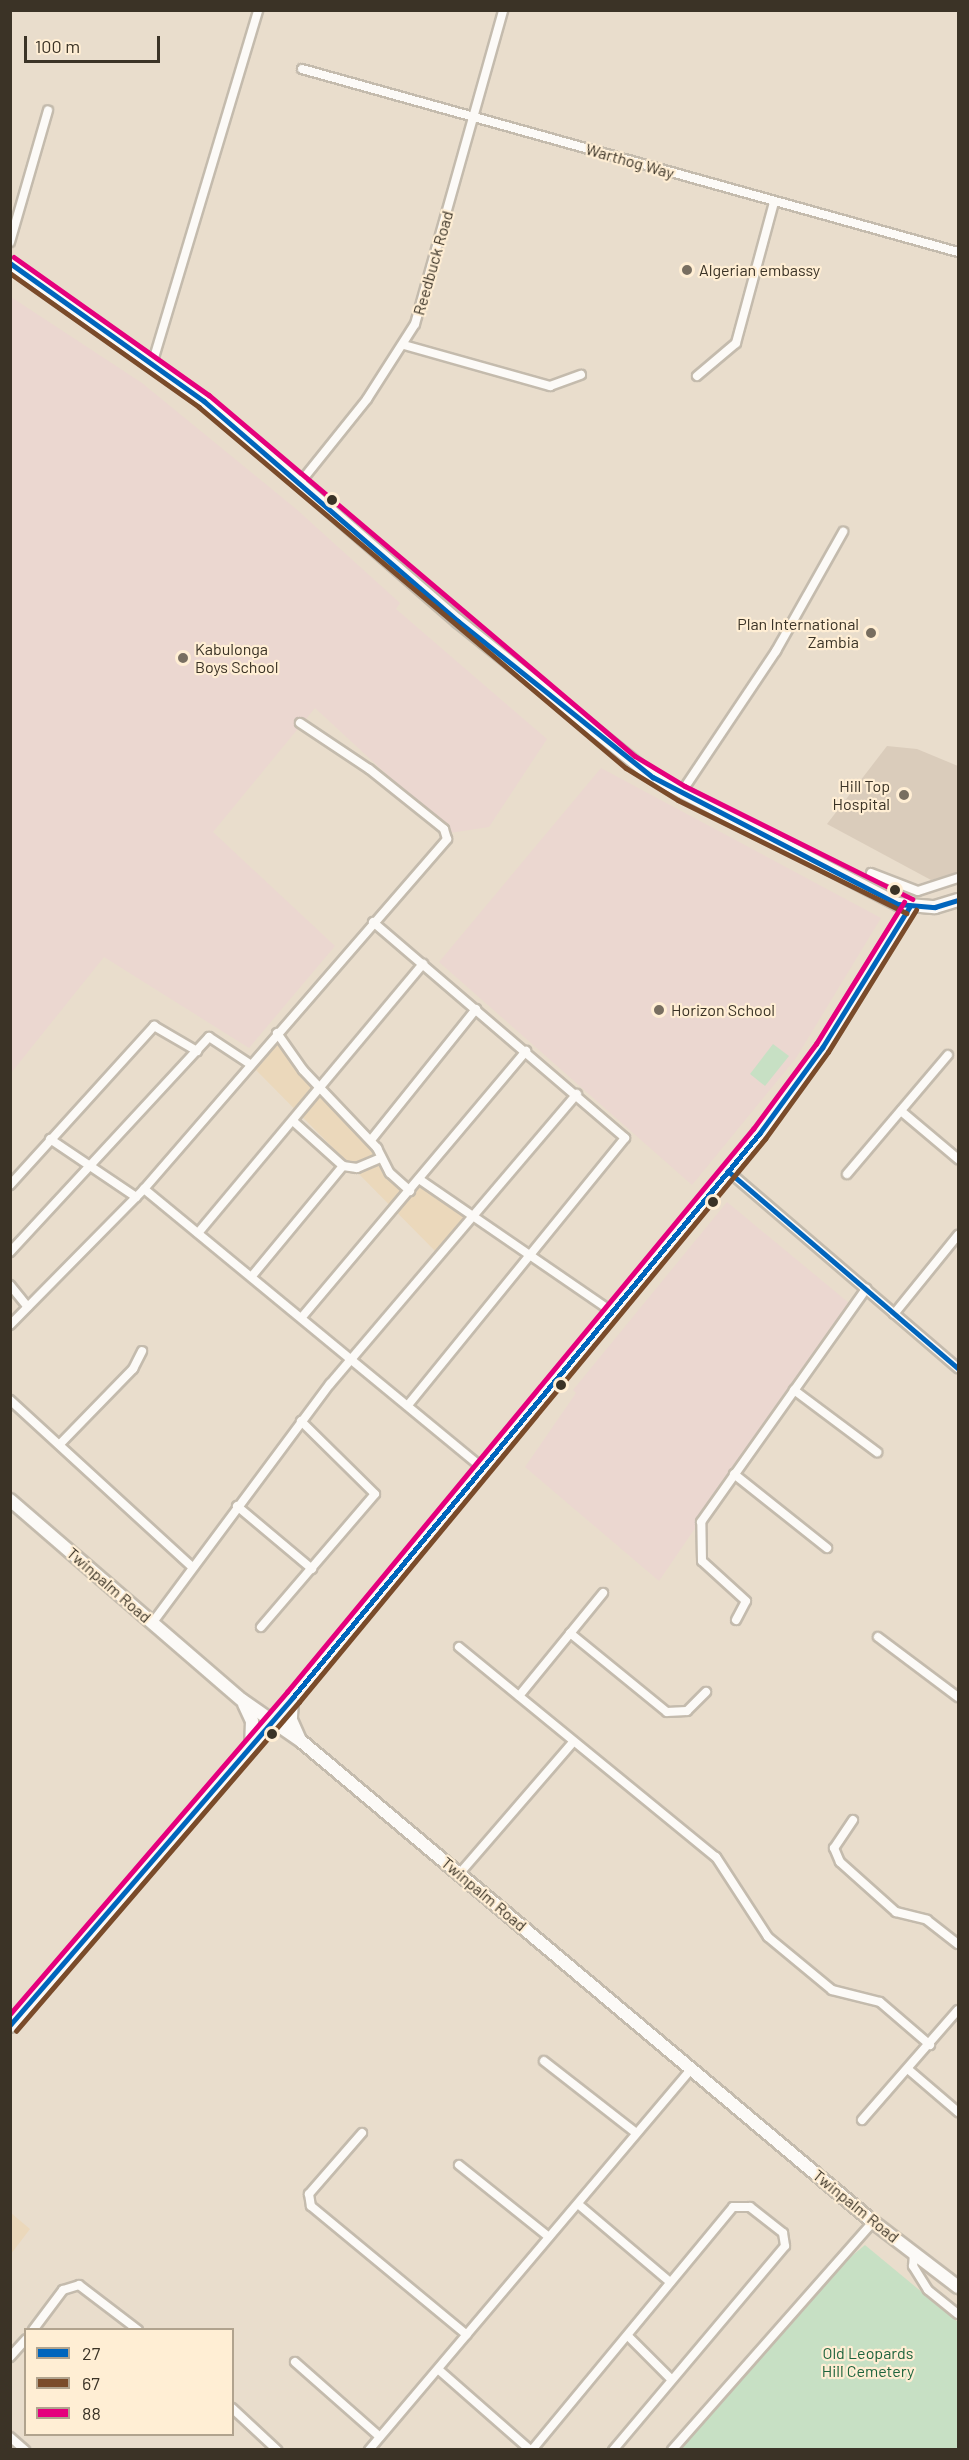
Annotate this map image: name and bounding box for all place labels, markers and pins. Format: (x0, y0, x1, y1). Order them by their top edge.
place label: Algerian embassy (699, 260, 820, 280)
marker: Algerian embassy (680, 263, 694, 277)
unlabelled marker (326, 494, 338, 506)
place label: Plan International Zambia (737, 614, 859, 652)
marker: Plan International Zambia (864, 626, 878, 640)
place label: Kabulonga Boys School (195, 639, 279, 677)
marker: Kabulonga Boys School (176, 651, 190, 665)
place label: Hill Top Hospital (833, 776, 890, 814)
marker: Hill Top Hospital (895, 786, 913, 804)
unlabelled marker (889, 884, 901, 896)
place label: Horizon School (671, 1000, 775, 1020)
marker: Horizon School (652, 1003, 666, 1017)
unlabelled marker (707, 1196, 719, 1208)
unlabelled marker (555, 1379, 567, 1391)
unlabelled marker (266, 1728, 278, 1740)

